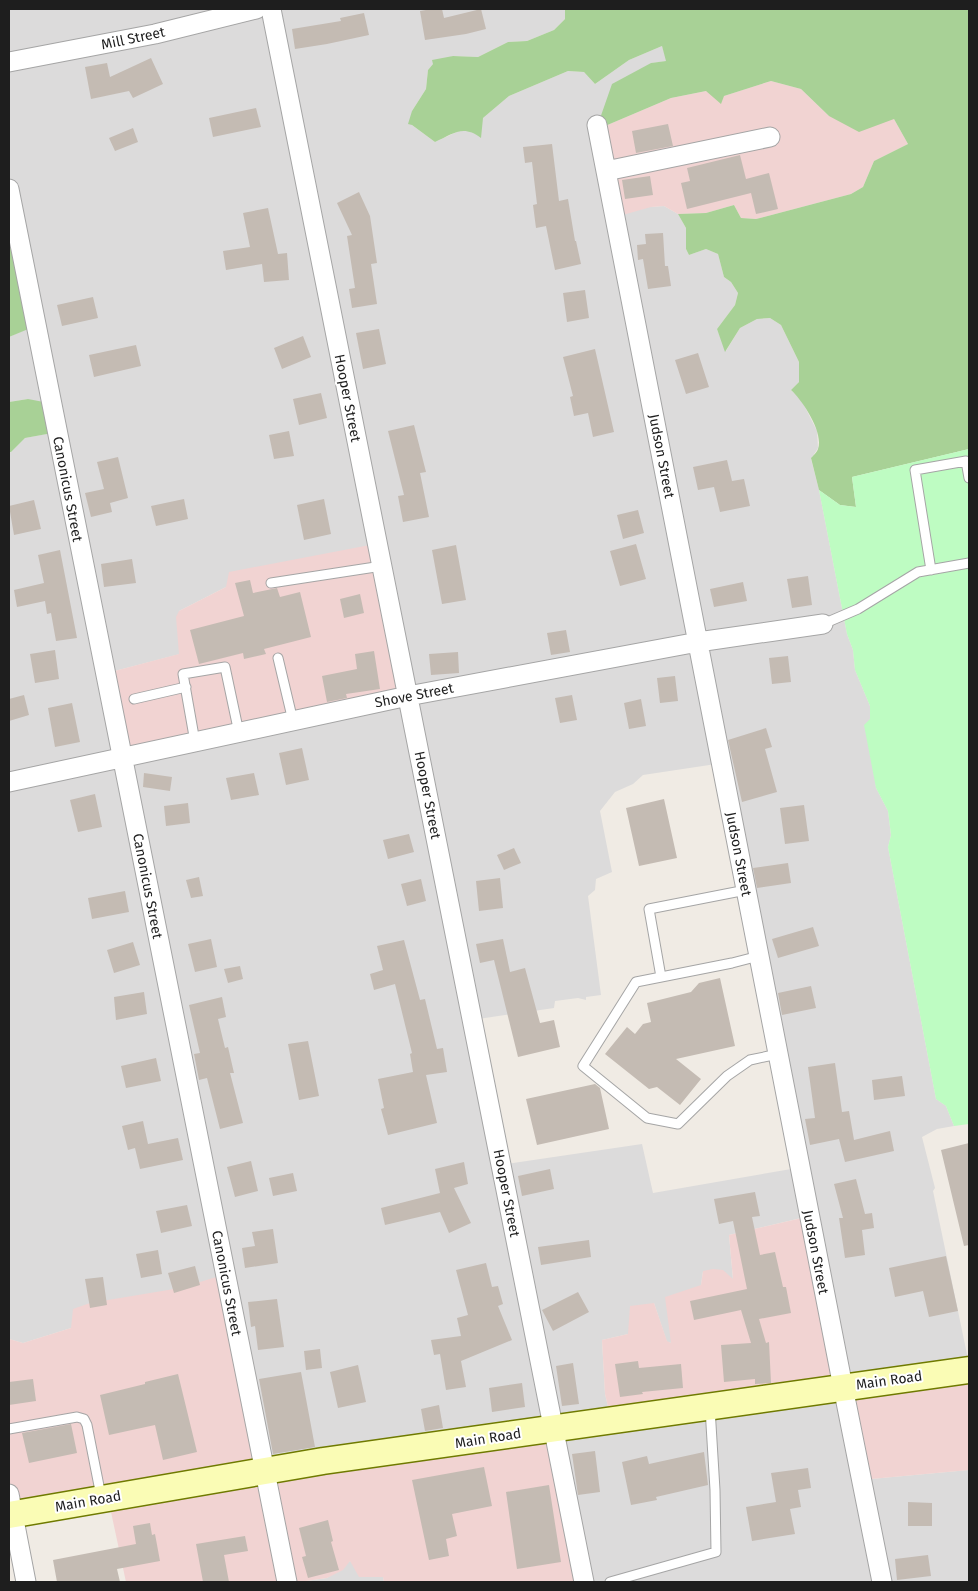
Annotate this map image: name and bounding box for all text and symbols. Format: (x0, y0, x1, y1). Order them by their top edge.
street label: Mill Street (100, 23, 167, 54)
street label: Hooper Street (331, 353, 365, 444)
street label: Judson Street (645, 413, 678, 501)
street label: Canonicus Street (49, 435, 86, 544)
street label: Shove Street (373, 679, 456, 711)
street label: Hooper Street (411, 750, 445, 841)
street label: Judson Street (722, 811, 755, 899)
street label: Canonicus Street (129, 832, 166, 941)
street label: Hooper Street (490, 1148, 524, 1239)
street label: Judson Street (799, 1209, 832, 1297)
street label: Canonicus Street (208, 1229, 245, 1338)
street label: Main Road (855, 1367, 923, 1394)
street label: Main Road (454, 1425, 522, 1452)
street label: Main Road (54, 1487, 122, 1516)

